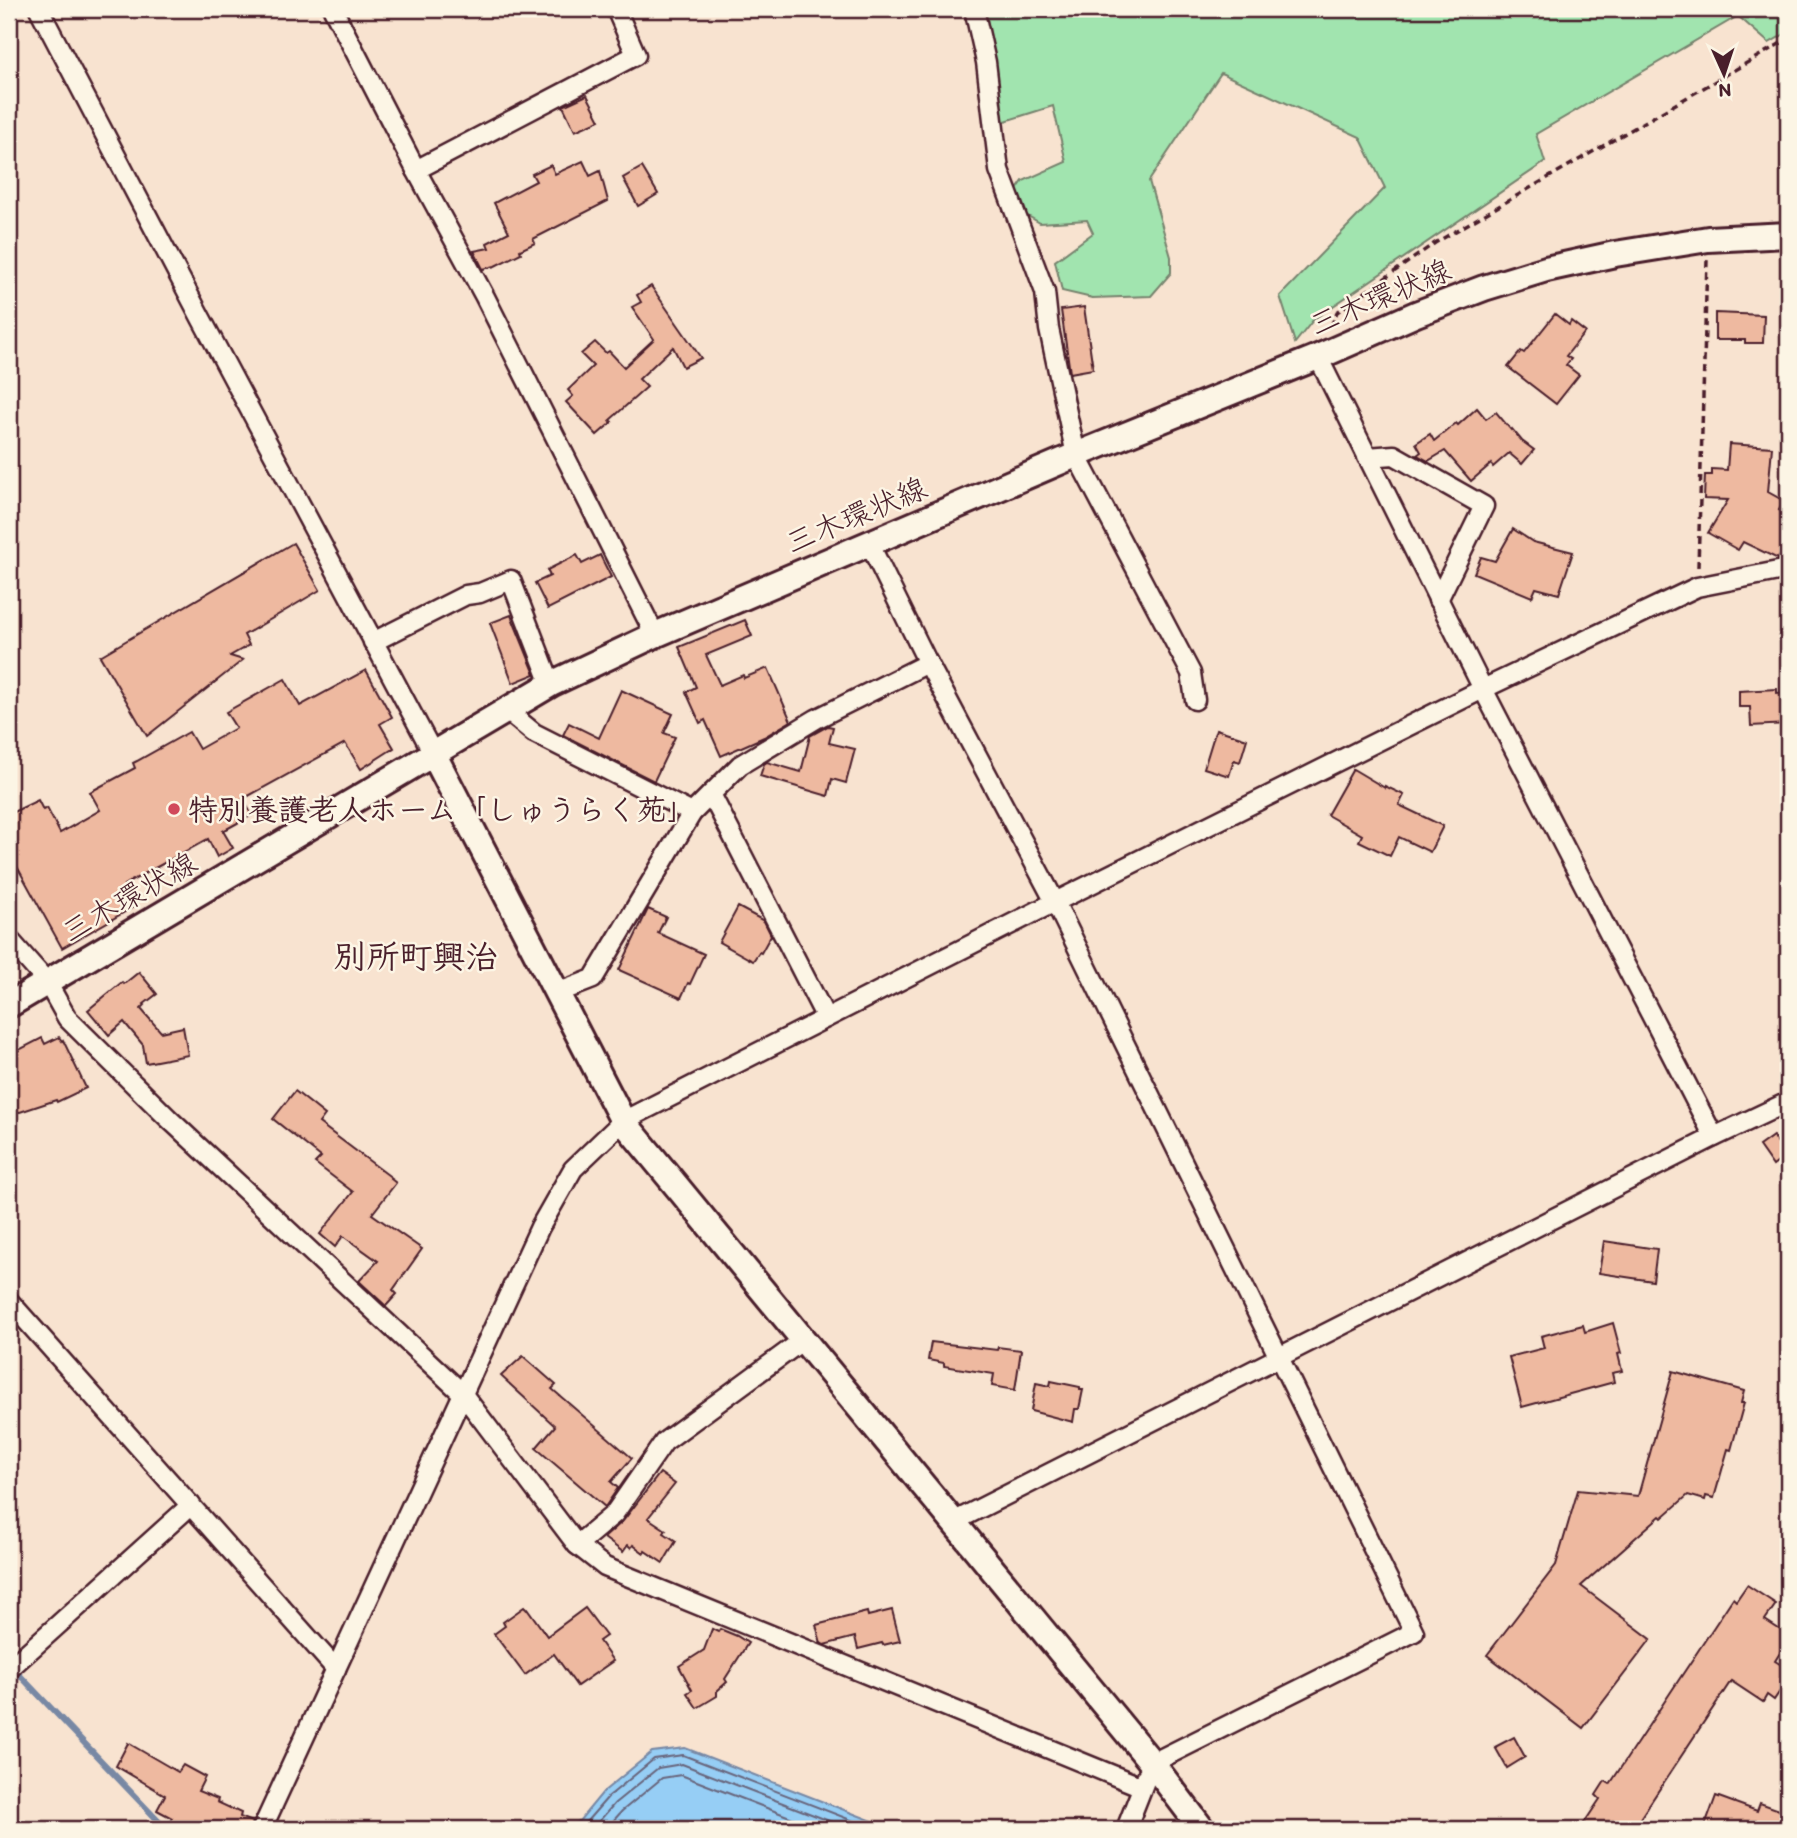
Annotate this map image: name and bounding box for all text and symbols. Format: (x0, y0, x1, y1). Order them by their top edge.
north arrow (1688, 38, 1758, 108)
text: N (1718, 79, 1732, 102)
street label: 三木環状線 (1304, 251, 1456, 343)
street label: 三木環状線 (780, 469, 932, 561)
place label: 特別養護老人ホーム「しゅうらく苑」 (188, 791, 697, 828)
marker: 特別養護老人ホーム「しゅうらく苑」 (166, 801, 182, 817)
street label: 三木環状線 (55, 843, 203, 951)
district label: 別所町興治 (334, 937, 499, 976)

